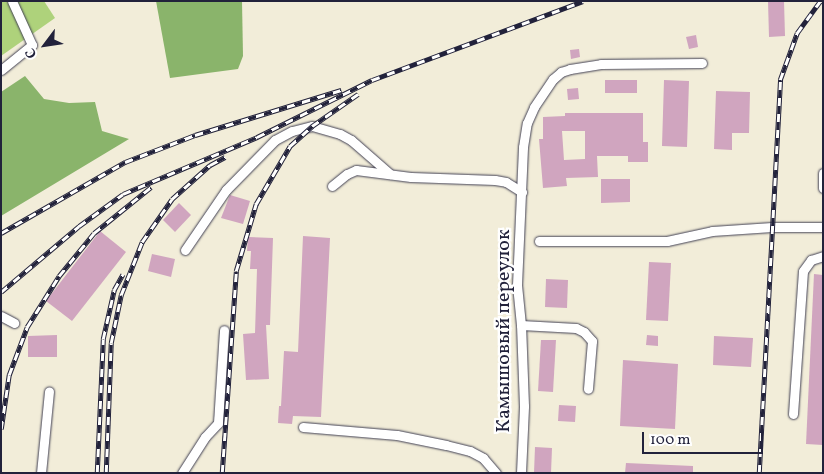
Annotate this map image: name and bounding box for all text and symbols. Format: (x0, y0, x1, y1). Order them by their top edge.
north arrow (20, 20, 70, 70)
text: С (21, 44, 42, 62)
street label: Камышовый переулок (492, 229, 516, 433)
scale bar (644, 422, 765, 454)
text: 100 m (650, 430, 690, 451)

